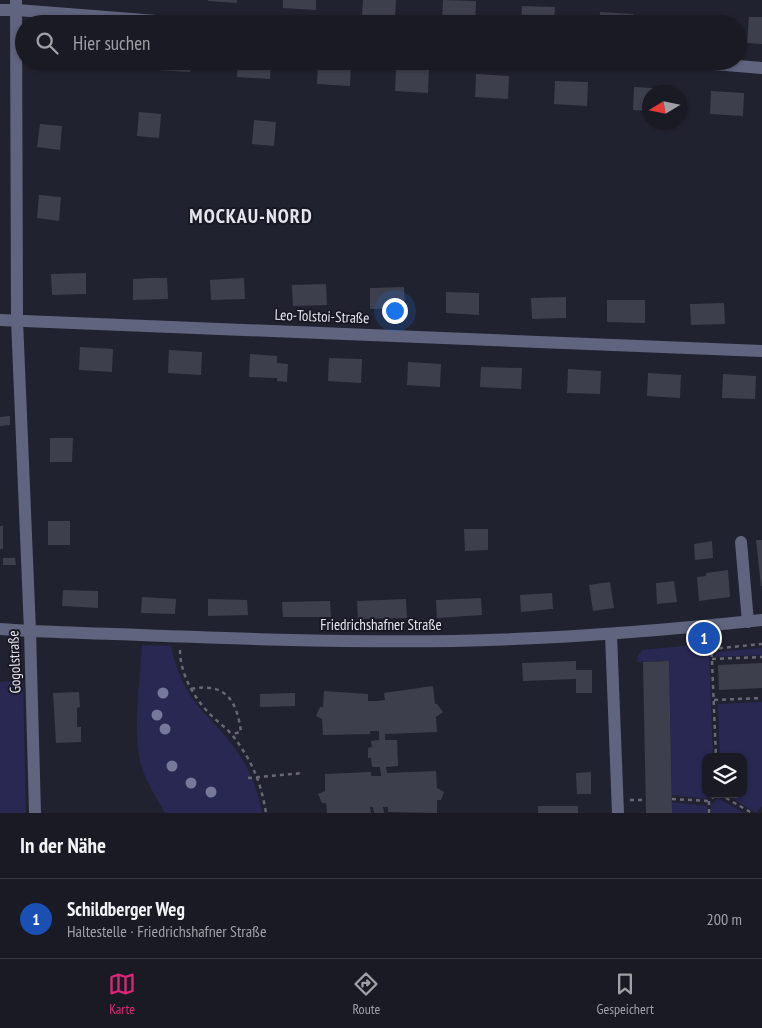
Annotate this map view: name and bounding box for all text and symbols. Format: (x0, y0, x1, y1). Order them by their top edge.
search box (15, 15, 747, 70)
icon: search (33, 29, 61, 57)
text: Hier suchen (73, 31, 150, 55)
north arrow (642, 85, 687, 130)
district label: MOCKAU-NORD (189, 203, 313, 229)
your location (382, 298, 408, 324)
street label: Leo-Tolstoi-Straße (274, 305, 370, 327)
street label: Friedrichshafner Straße (320, 615, 442, 634)
pin: 1 (688, 619, 720, 657)
street label: Gogolstraße (3, 630, 25, 694)
map controls (702, 753, 747, 798)
button: layers (702, 753, 747, 798)
text: In der Nähe (20, 832, 106, 859)
text: Schildberger Weg (67, 897, 185, 921)
text: 1 (32, 909, 40, 929)
text: 200 m (707, 909, 742, 929)
text: Haltestelle · Friedrichshafner Straße (67, 921, 267, 941)
tab: Karte (108, 970, 136, 1018)
tab: Route (352, 970, 380, 1018)
tab: Gespeichert (597, 970, 654, 1018)

